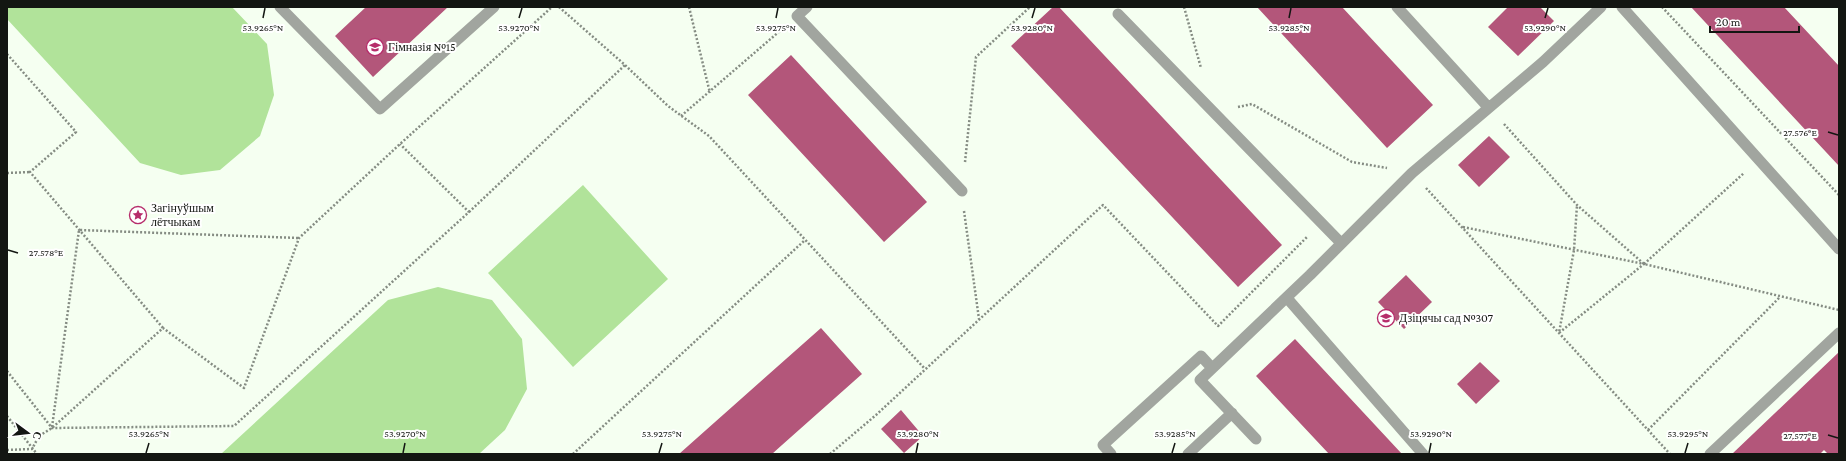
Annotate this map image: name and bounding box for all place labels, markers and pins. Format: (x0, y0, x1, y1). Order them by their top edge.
school or university icon: Гімназія №15 (365, 37, 385, 57)
place label: Гімназія №15 (388, 40, 456, 54)
place label: Загінуўшым лётчыкам (151, 201, 214, 229)
place icon: Загінуўшым лётчыкам (128, 205, 148, 225)
school or university icon: Дзіцячы сад №307 (1376, 308, 1396, 328)
place label: Дзіцячы сад №307 (1399, 311, 1494, 325)

